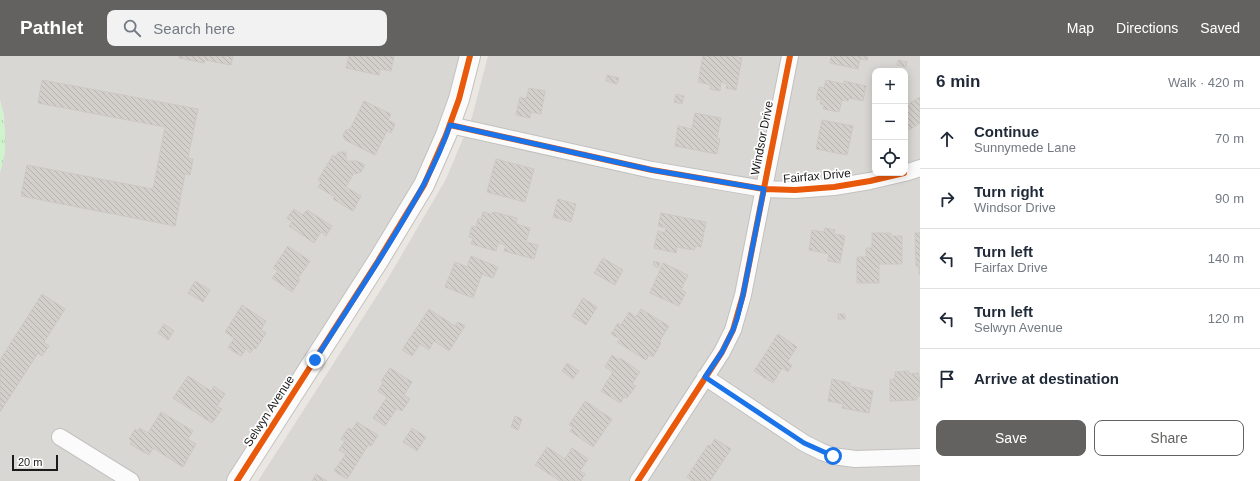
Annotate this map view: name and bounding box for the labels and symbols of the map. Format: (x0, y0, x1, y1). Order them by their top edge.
street label: Windsor Drive (748, 99, 776, 176)
street label: Fairfax Drive (783, 166, 852, 186)
route end (306, 351, 324, 369)
street label: Selwyn Avenue (241, 373, 297, 449)
route start (824, 447, 842, 465)
scale bar (12, 453, 58, 472)

